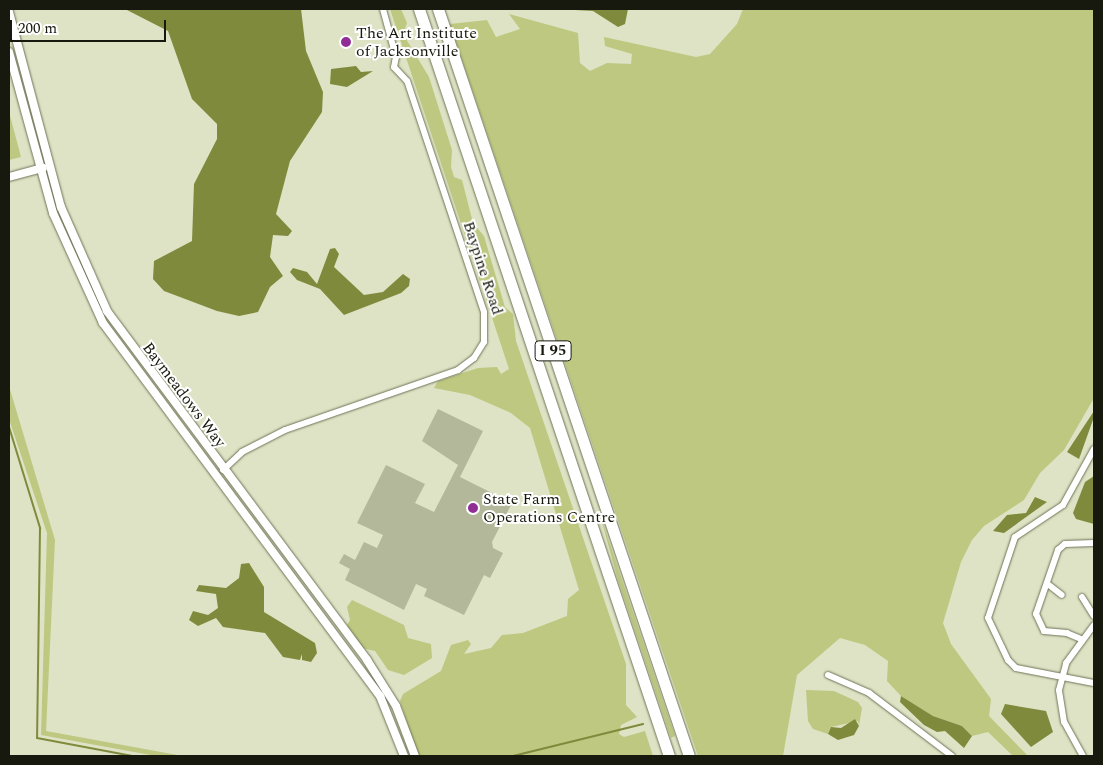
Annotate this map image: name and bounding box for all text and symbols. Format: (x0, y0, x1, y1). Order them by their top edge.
scale bar (12, 10, 169, 42)
text: 200 m (18, 17, 57, 40)
place label: The Art Institute of Jacksonville (356, 23, 477, 61)
marker: The Art Institute of Jacksonville (340, 36, 352, 48)
street label: Baypine Road (459, 219, 507, 317)
road number: I 95 (534, 338, 572, 364)
street label: Baymeadows Way (138, 339, 230, 451)
place label: State Farm Operations Centre (483, 489, 615, 527)
marker: State Farm Operations Centre (467, 502, 479, 514)

